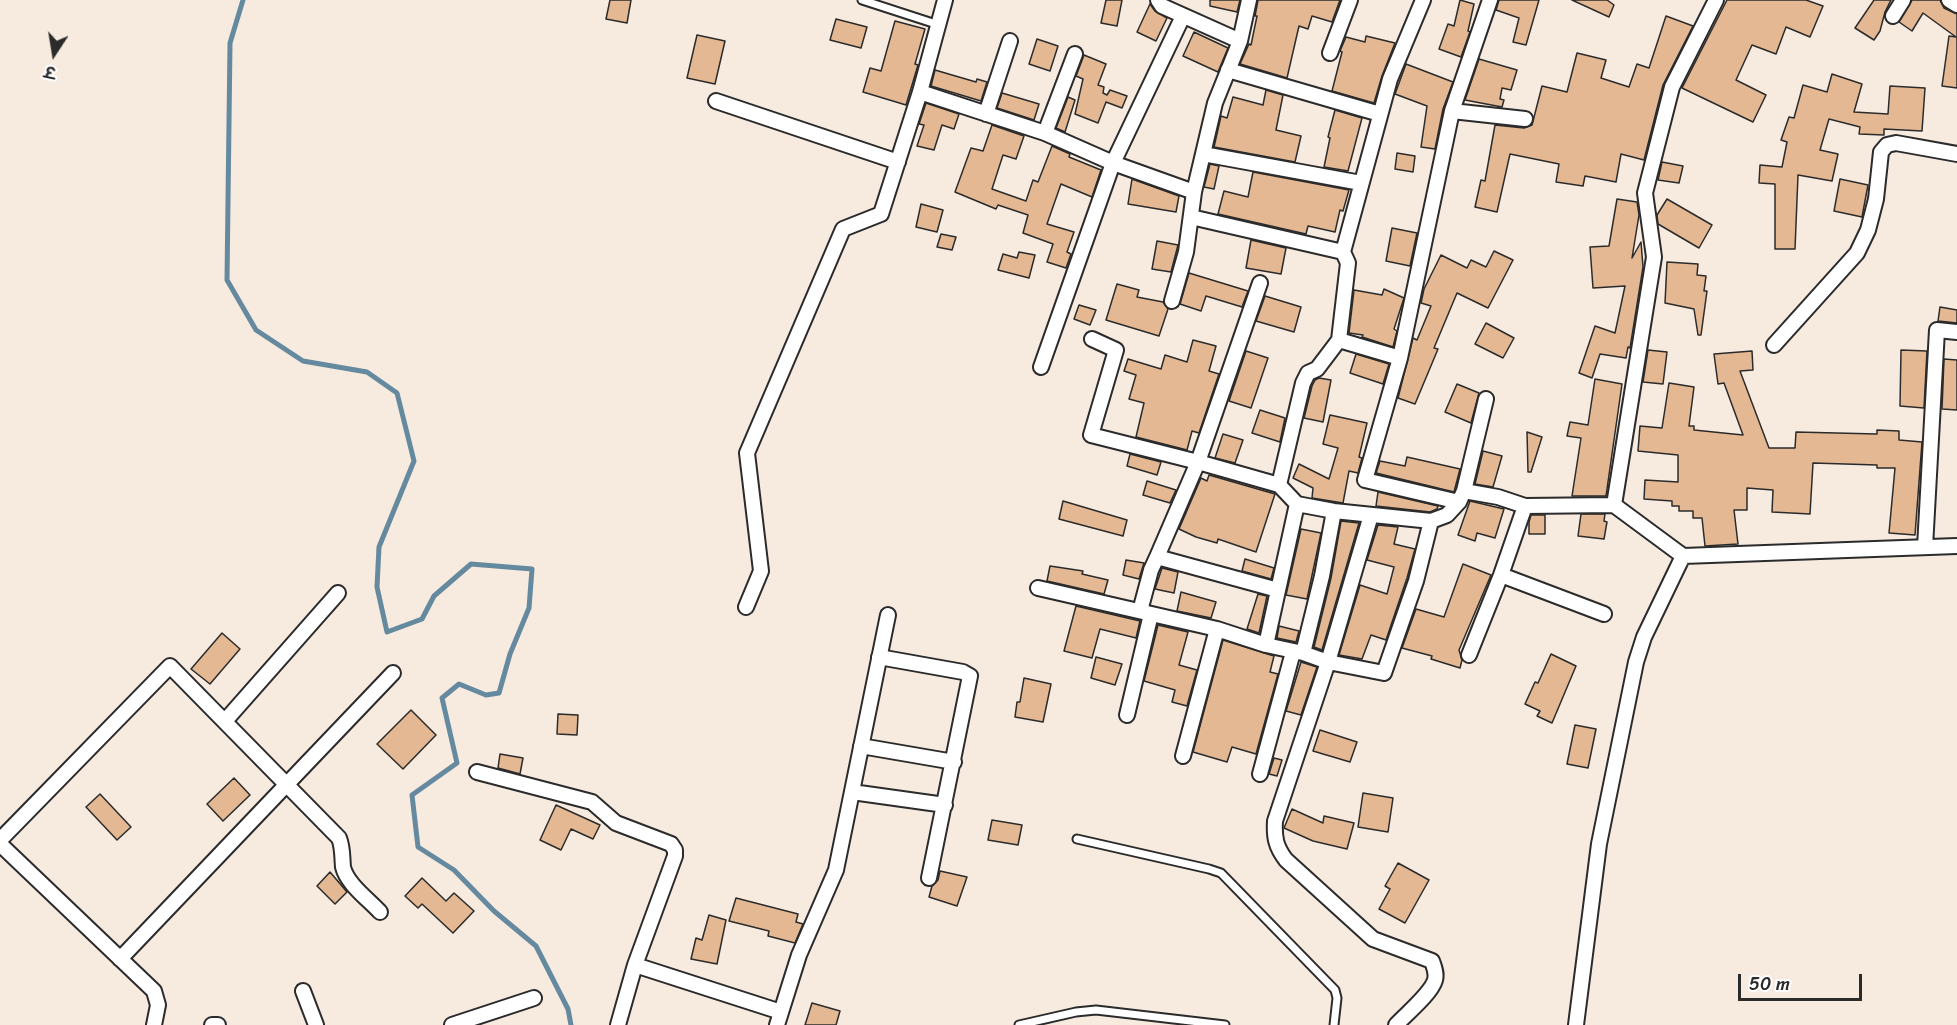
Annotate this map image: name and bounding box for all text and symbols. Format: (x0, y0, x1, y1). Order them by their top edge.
north arrow (24, 24, 84, 84)
text: उ (42, 57, 58, 87)
scale bar (1741, 962, 1866, 1000)
text: 50 m (1749, 968, 1790, 1000)

